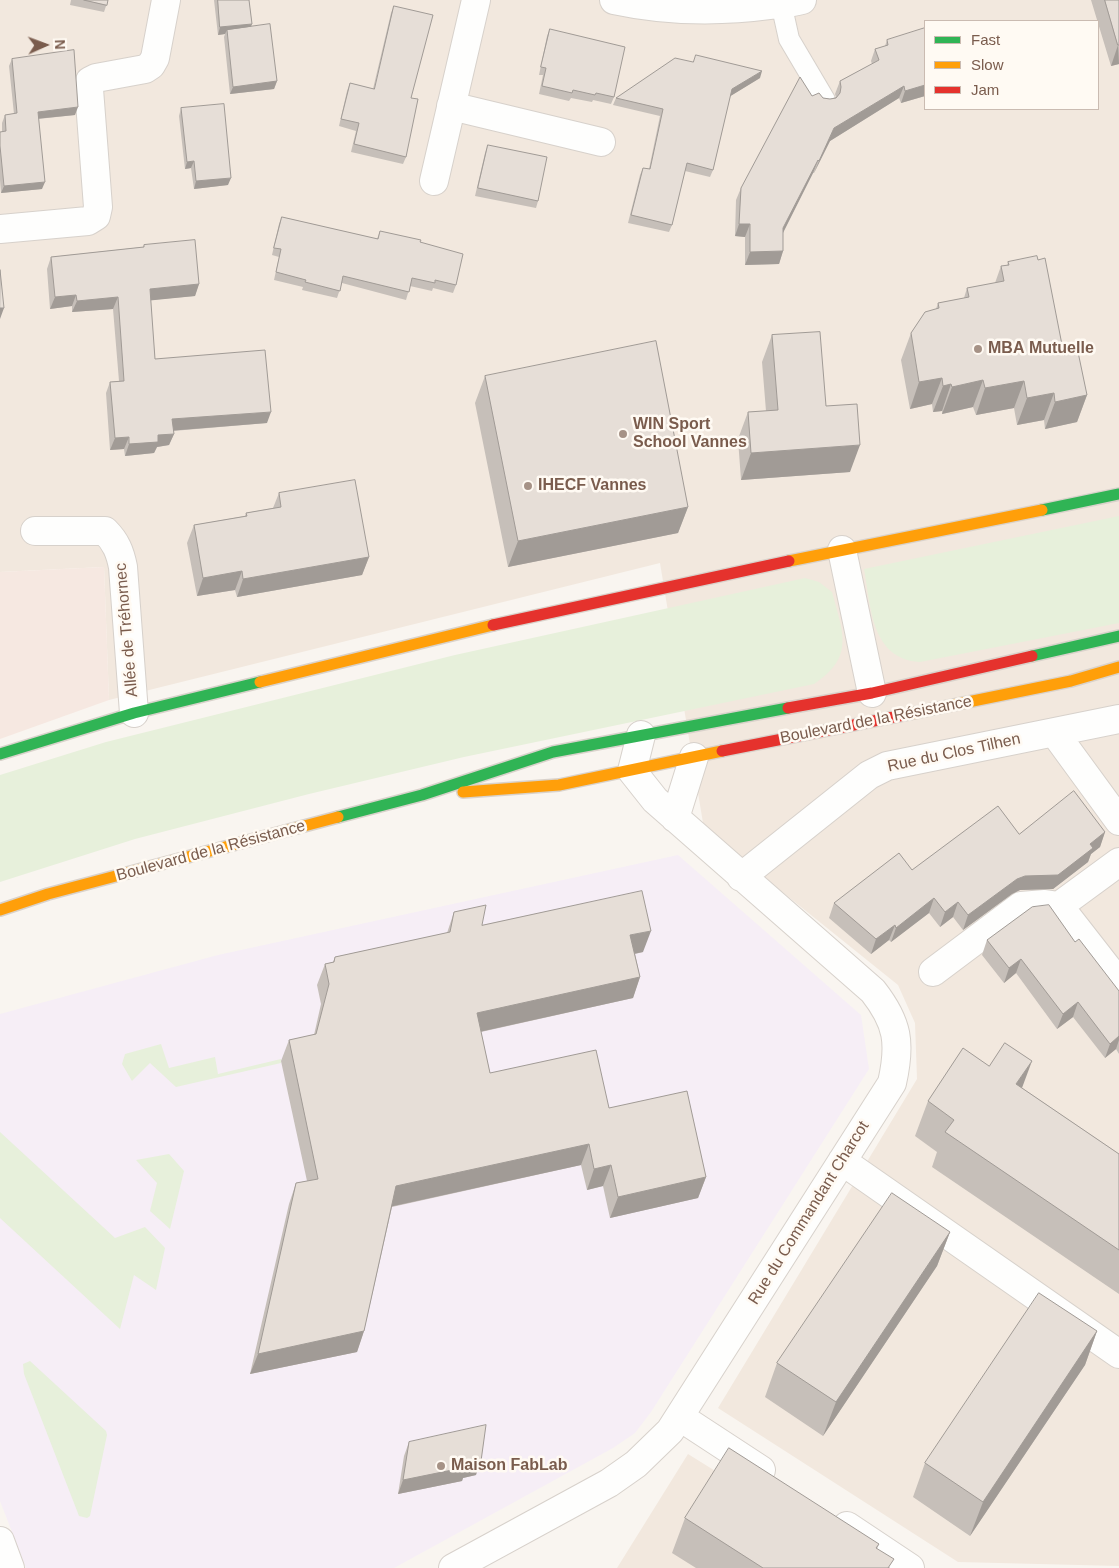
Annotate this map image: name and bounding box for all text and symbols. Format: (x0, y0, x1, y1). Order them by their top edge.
north arrow (20, 20, 70, 70)
legend (924, 20, 1099, 110)
text: Fast (971, 31, 1000, 48)
text: N (52, 39, 68, 50)
text: Slow (971, 56, 1004, 73)
text: Jam (971, 81, 999, 98)
place label: MBA Mutuelle (988, 339, 1094, 359)
marker: MBA Mutuelle (972, 343, 984, 355)
place label: WIN Sport School Vannes (633, 415, 747, 453)
marker: WIN Sport School Vannes (617, 428, 629, 440)
place label: IHECF Vannes (538, 476, 646, 496)
marker: IHECF Vannes (522, 480, 534, 492)
street label: Allée de Tréhornec (112, 562, 142, 698)
street label: Boulevard de la Résistance (779, 692, 973, 748)
street label: Rue du Clos Tilhen (886, 730, 1022, 776)
street label: Boulevard de la Résistance (114, 817, 308, 885)
street label: Rue du Commandant Charcot (745, 1118, 873, 1308)
place label: Maison FabLab (451, 1456, 567, 1476)
marker: Maison FabLab (435, 1460, 447, 1472)

